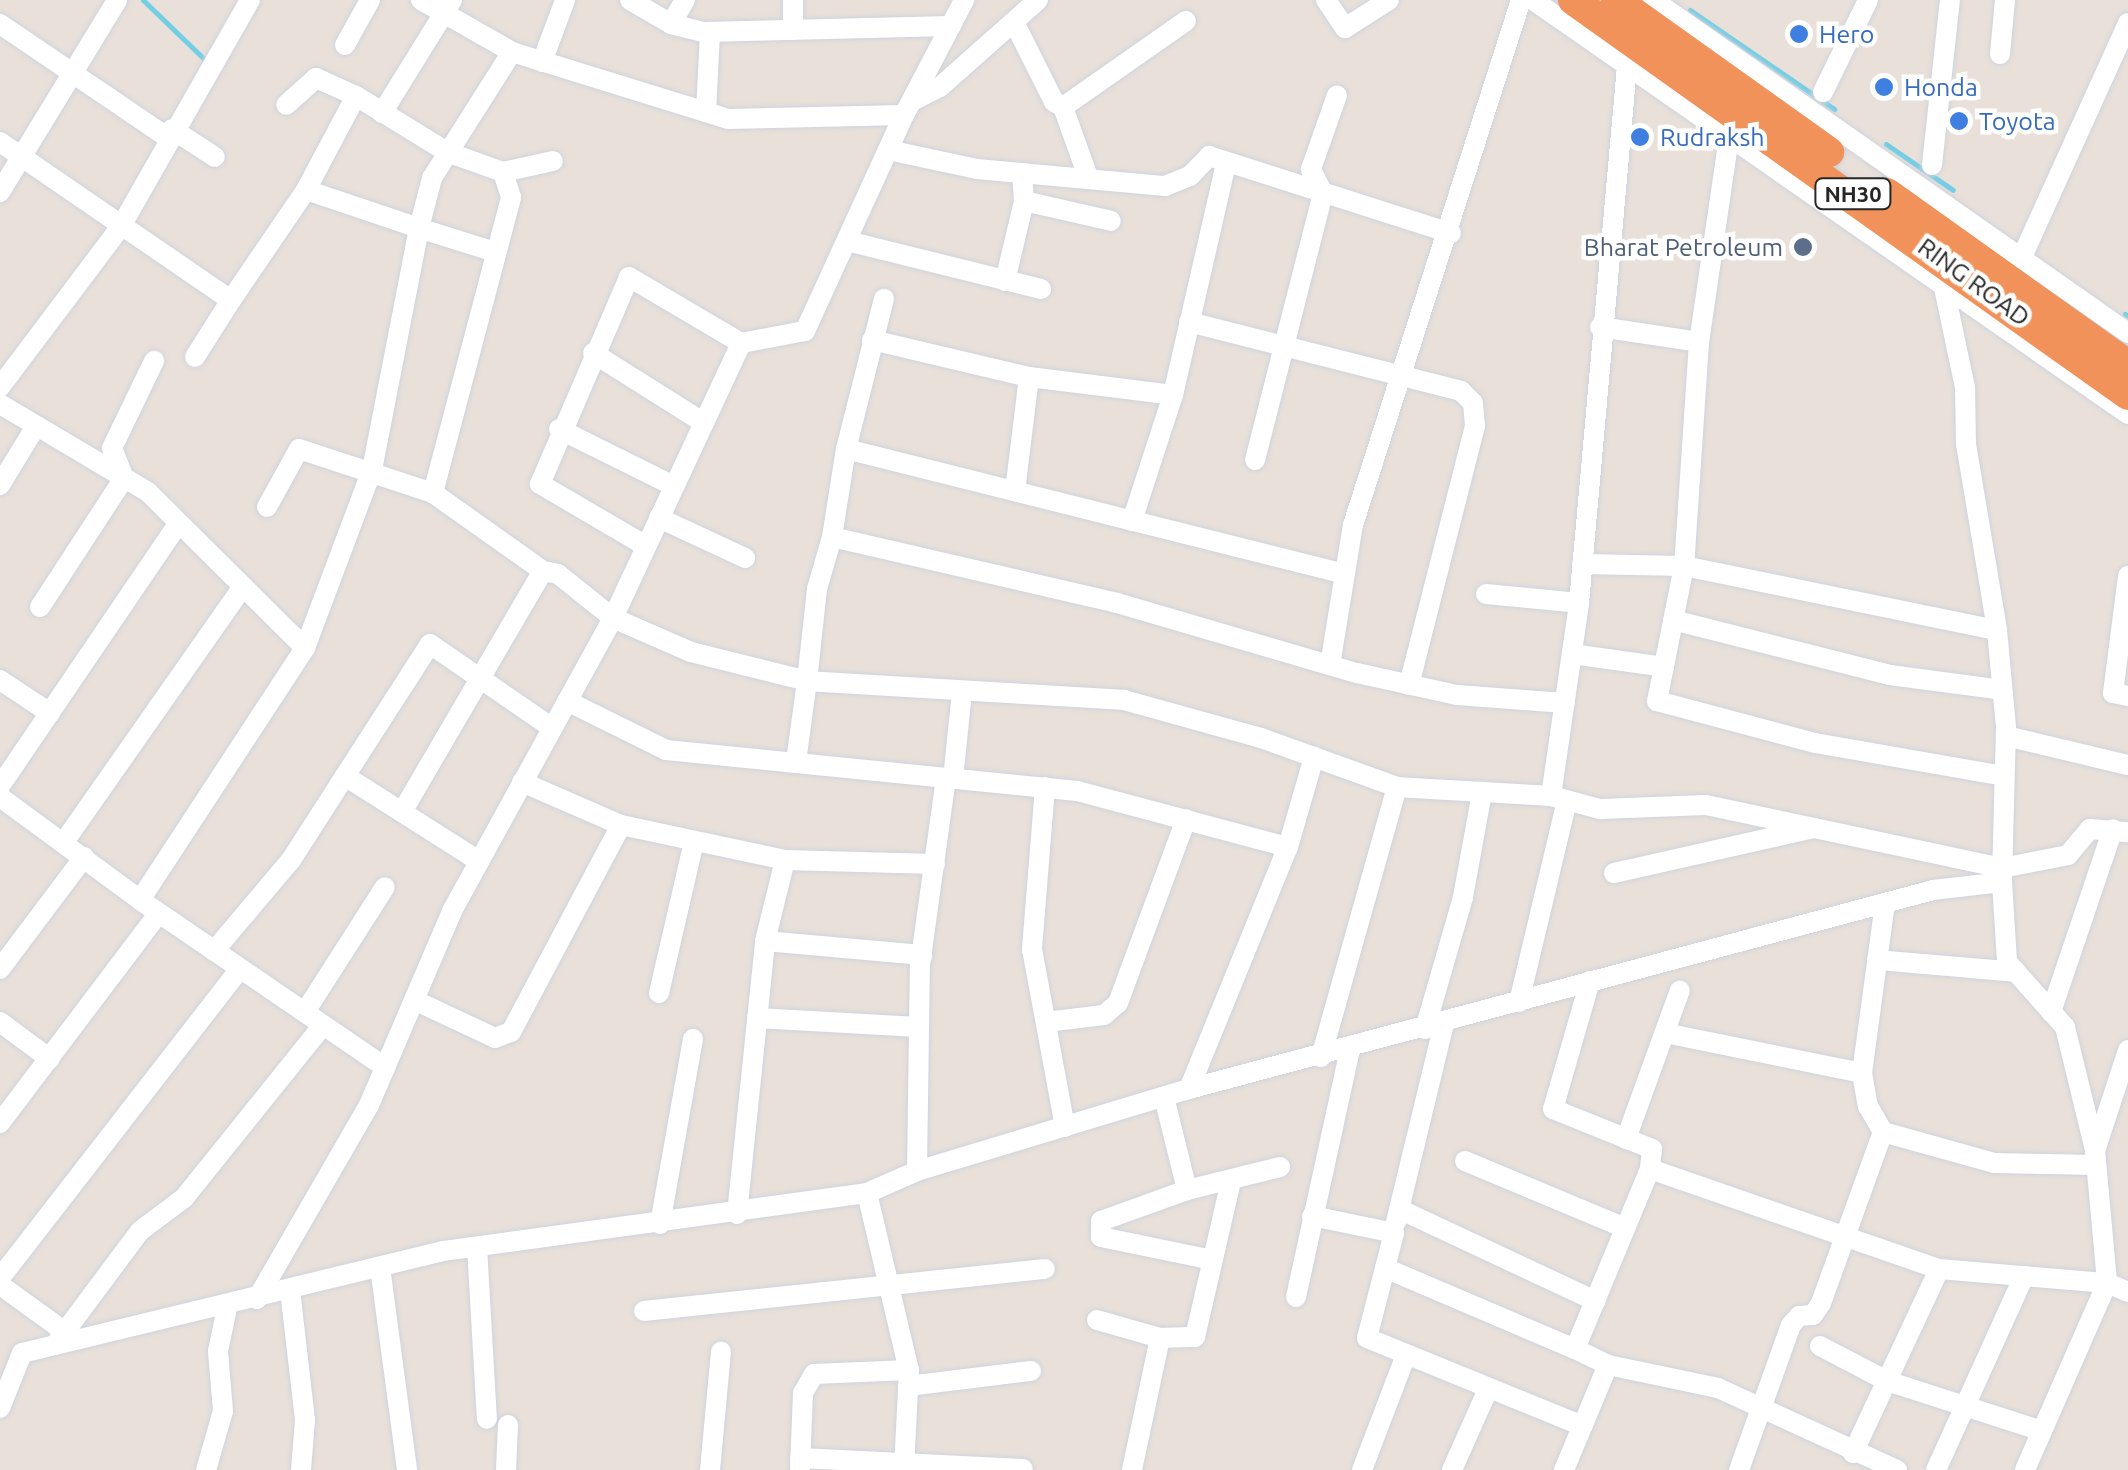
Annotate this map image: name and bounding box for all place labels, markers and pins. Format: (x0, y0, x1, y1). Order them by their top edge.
place label: Hero (1819, 19, 1874, 49)
marker: Hero (1788, 23, 1810, 45)
place label: Honda (1904, 72, 1978, 102)
marker: Honda (1873, 76, 1895, 98)
place label: Toyota (1979, 106, 2056, 136)
marker: Toyota (1948, 110, 1970, 132)
place label: Rudraksh (1660, 122, 1765, 152)
marker: Rudraksh (1629, 126, 1651, 148)
place label: Bharat Petroleum (1584, 232, 1783, 262)
marker: Bharat Petroleum (1792, 236, 1814, 258)

